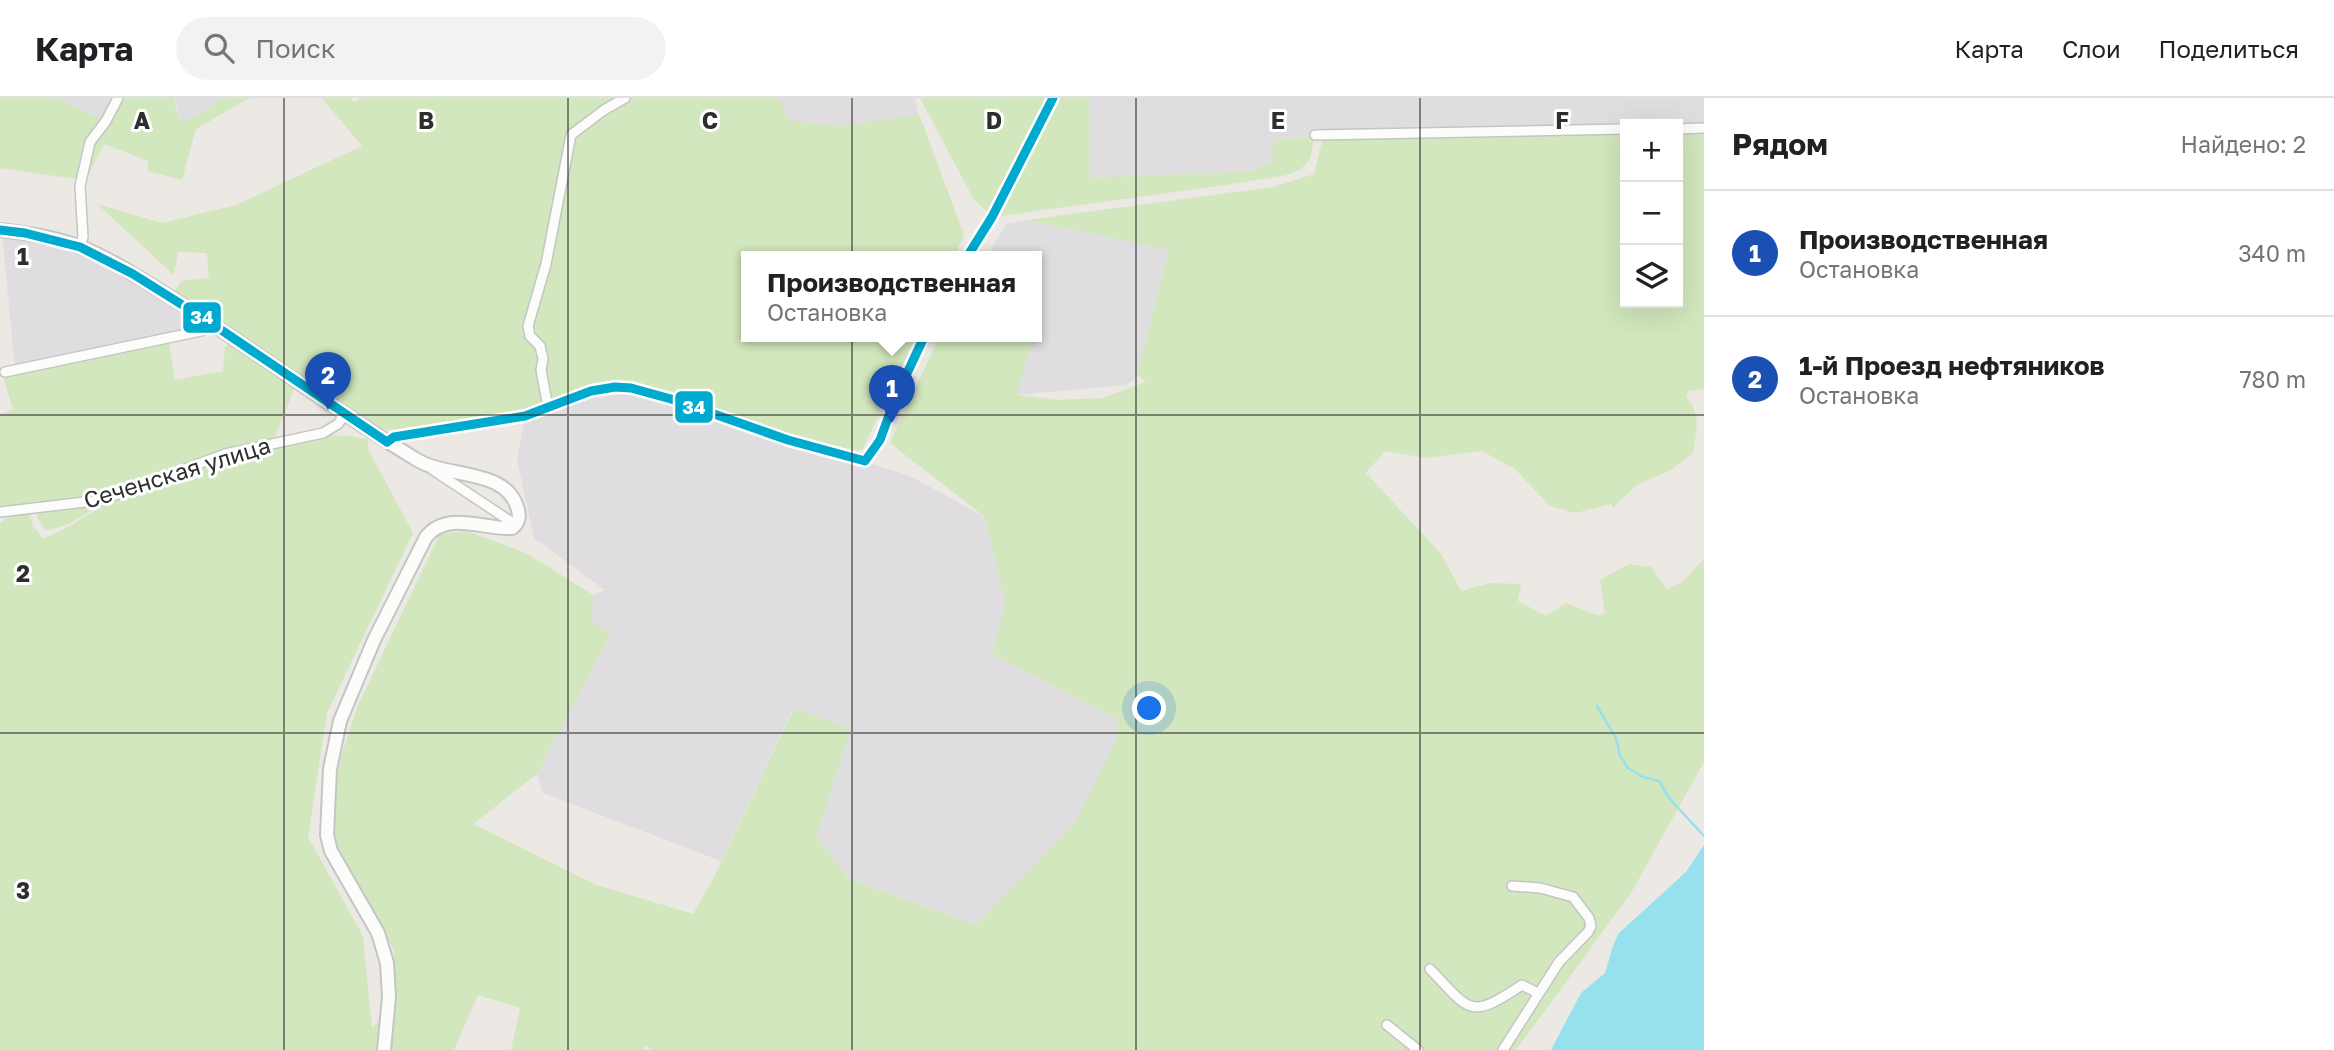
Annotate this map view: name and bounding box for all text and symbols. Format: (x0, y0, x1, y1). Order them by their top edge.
search box (176, 17, 666, 80)
text: Карта (35, 29, 134, 68)
icon: search (200, 29, 238, 67)
text: Поиск (256, 33, 336, 64)
text: Карта (1954, 34, 2024, 63)
text: Слои (2062, 34, 2121, 63)
text: Поделиться (2159, 34, 2299, 63)
text: A (134, 106, 151, 134)
text: B (418, 106, 434, 134)
text: C (702, 106, 718, 134)
text: D (986, 106, 1002, 134)
text: E (1271, 106, 1285, 134)
text: F (1555, 106, 1569, 134)
map controls (1620, 119, 1683, 308)
button: + (1620, 119, 1683, 182)
text: Рядом (1732, 126, 1828, 162)
text: Найдено: 2 (2180, 130, 2306, 158)
button: − (1620, 182, 1683, 245)
text: Производственная (1799, 224, 2048, 255)
text: 1 (1749, 239, 1761, 267)
text: 340 m (2238, 239, 2306, 267)
text: 1 (17, 242, 29, 270)
button: layers (1620, 245, 1683, 308)
popup (741, 251, 1042, 342)
text: Остановка (1799, 255, 1919, 283)
text: Производственная (767, 267, 1016, 298)
text: Остановка (767, 298, 887, 326)
line badge: 34 (182, 301, 222, 334)
text: 34 (190, 305, 214, 328)
text: 1-й Проезд нефтяников (1799, 350, 2105, 381)
pin: 2 (305, 352, 351, 410)
pin: 1 (869, 365, 915, 423)
text: 2 (1748, 365, 1762, 393)
text: 780 m (2239, 365, 2306, 393)
text: Остановка (1799, 381, 1919, 409)
line badge: 34 (674, 390, 714, 424)
text: 34 (682, 395, 706, 418)
street label: Сеченская улица (80, 430, 274, 514)
text: 2 (16, 559, 30, 587)
your location (1132, 691, 1166, 725)
text: 3 (16, 876, 30, 904)

